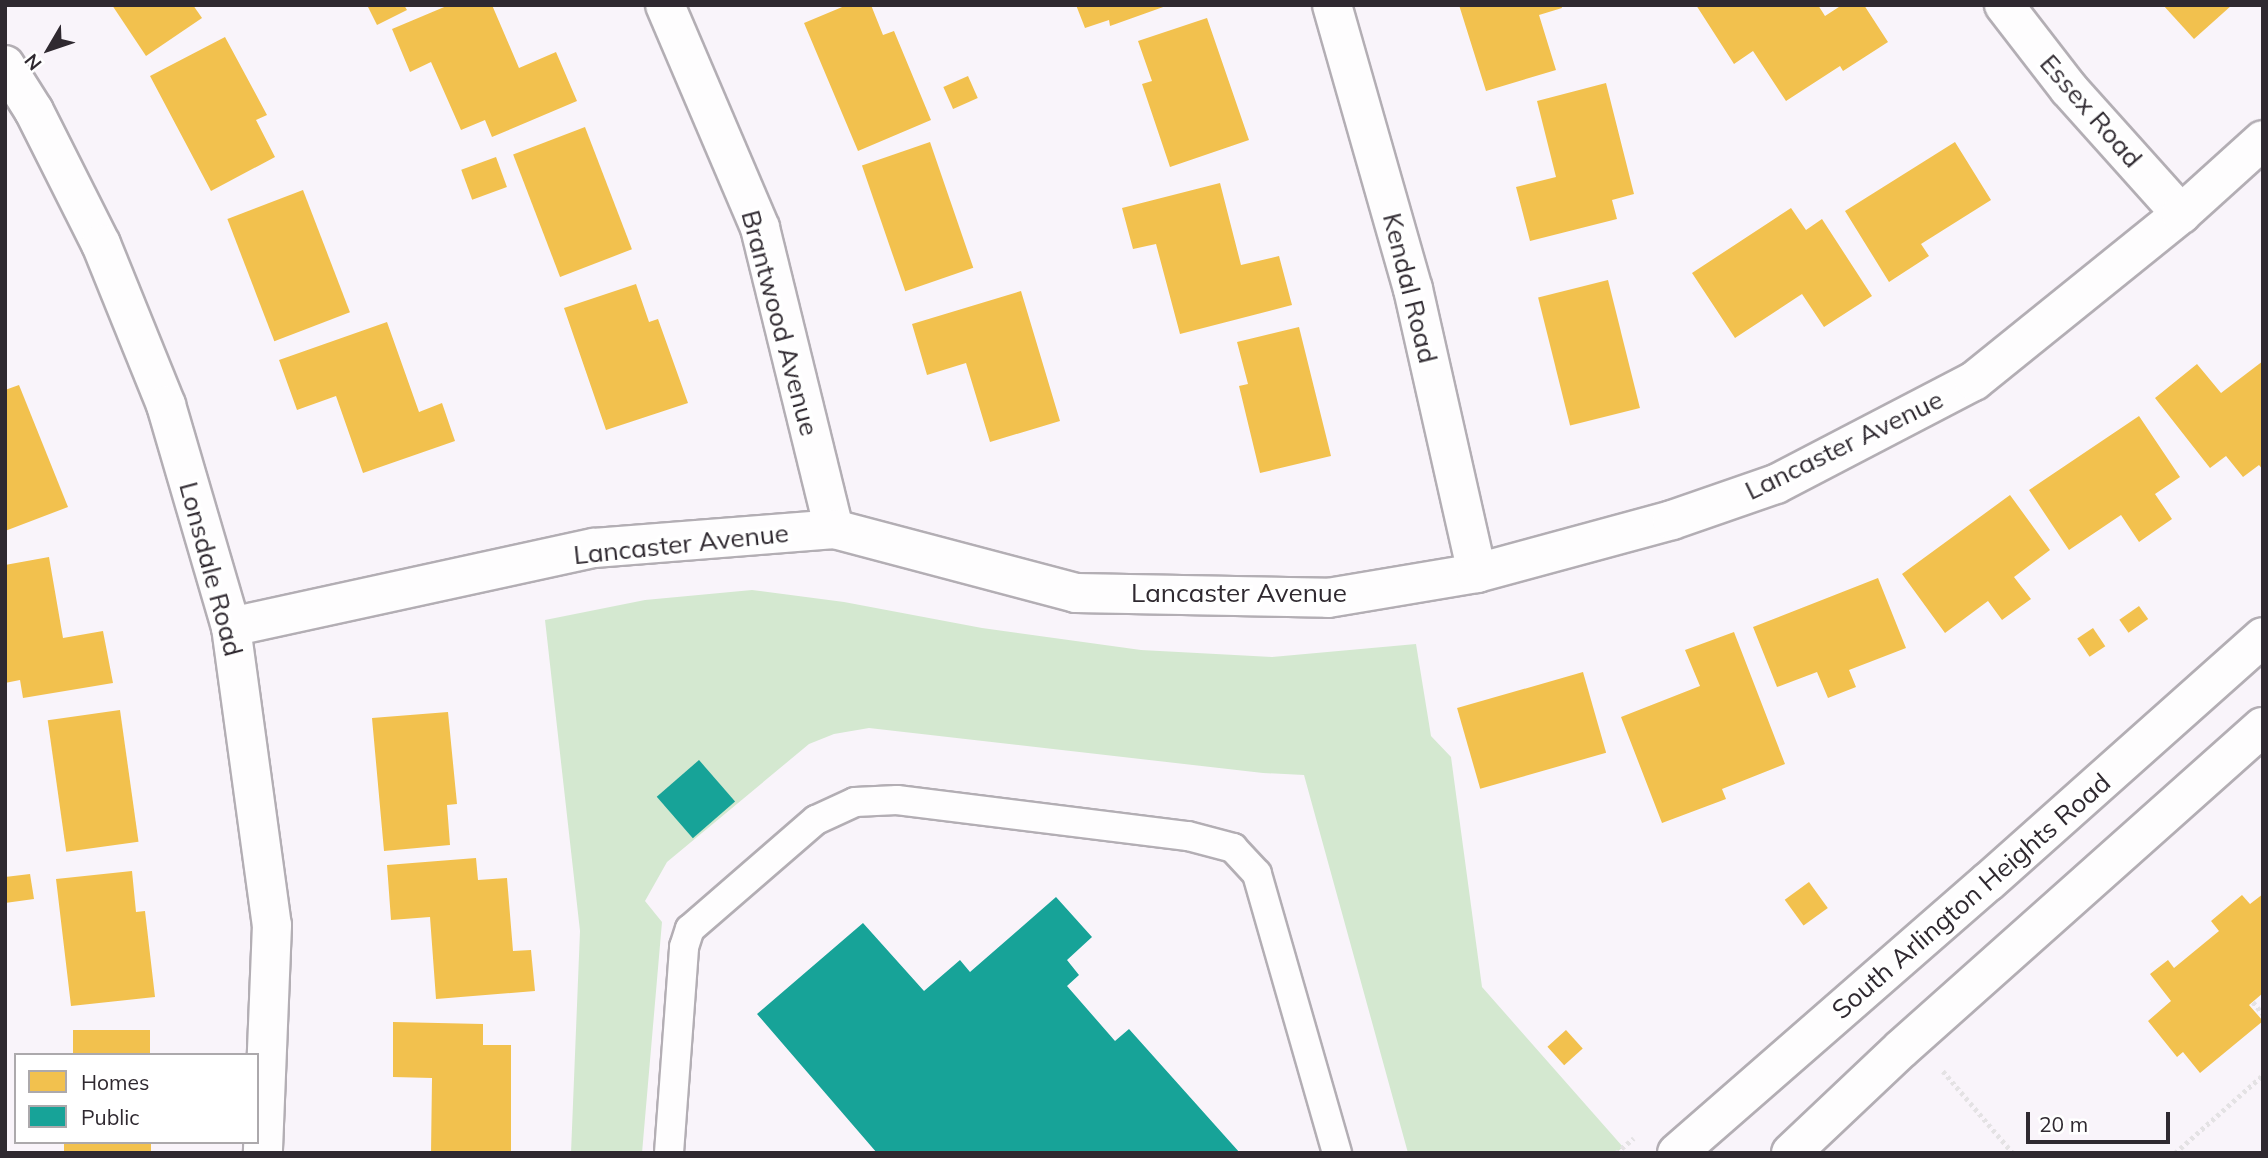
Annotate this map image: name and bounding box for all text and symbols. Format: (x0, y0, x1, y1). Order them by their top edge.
north arrow (14, 14, 84, 84)
street label: Essex Road (2034, 48, 2148, 174)
text: N (19, 49, 47, 75)
street label: Brantwood Avenue (735, 207, 825, 439)
street label: Kendal Road (1376, 210, 1444, 366)
street label: Lancaster Avenue (1740, 384, 1948, 506)
street label: Lonsdale Road (173, 478, 249, 660)
street label: Lancaster Avenue (572, 517, 790, 571)
street label: Lancaster Avenue (1131, 577, 1347, 609)
street label: South Arlington Heights Road (1825, 767, 2117, 1025)
legend (14, 1053, 259, 1144)
text: Homes (81, 1069, 149, 1095)
scale bar (2030, 1098, 2174, 1142)
text: Public (81, 1104, 140, 1130)
text: 20 m (2039, 1111, 2088, 1137)

